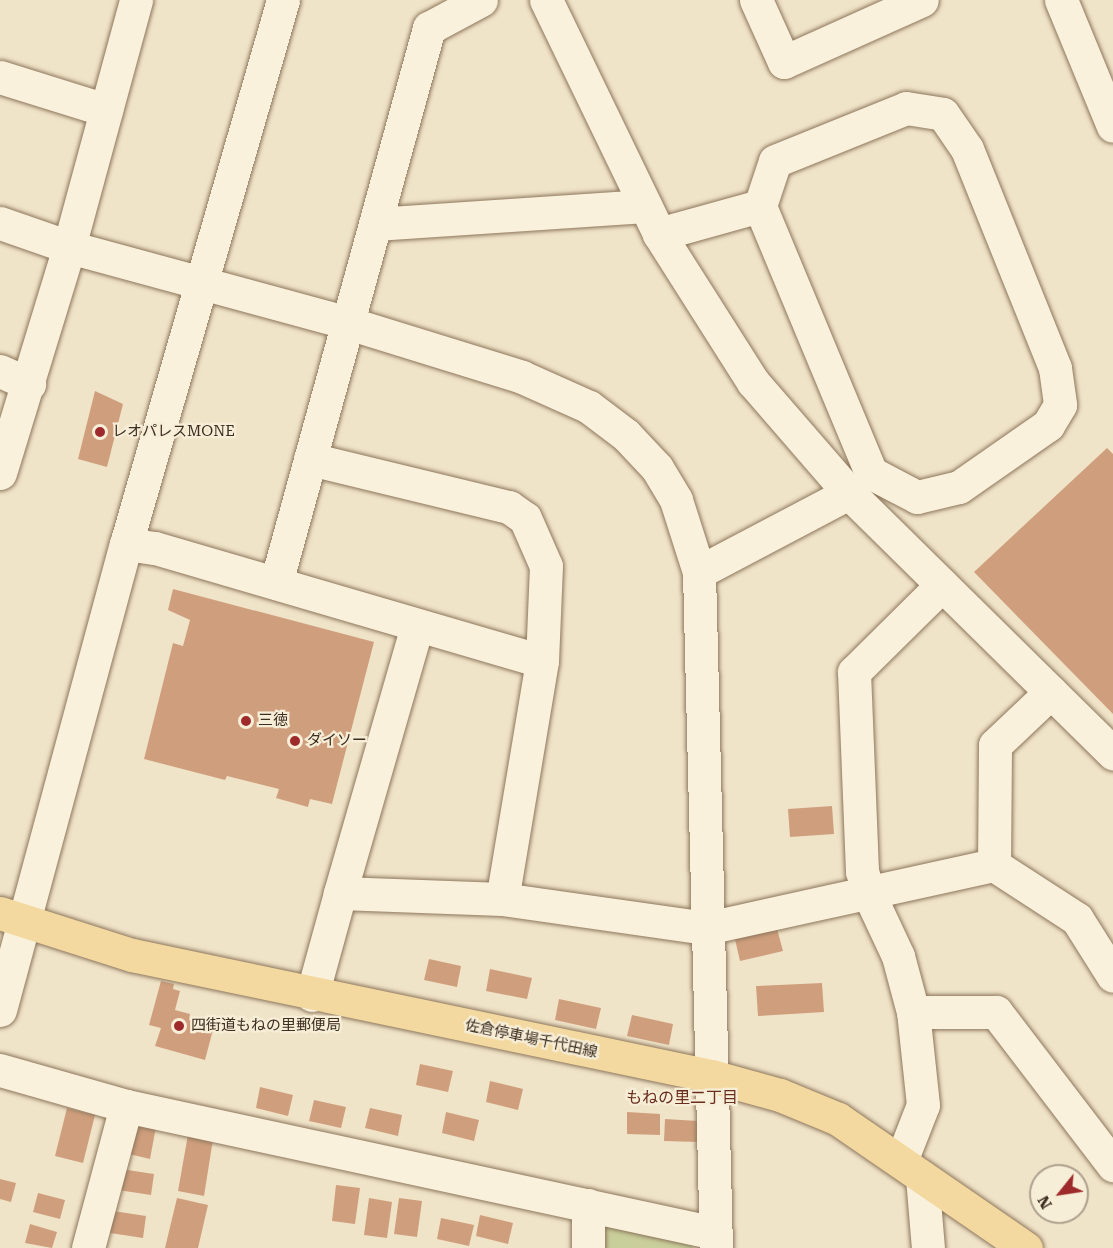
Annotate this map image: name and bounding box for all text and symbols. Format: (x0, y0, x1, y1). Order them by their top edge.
place label: レオパレスMONE (112, 423, 235, 441)
marker: レオパレスMONE (93, 425, 107, 439)
place label: 三徳 (258, 712, 288, 730)
marker: 三徳 (239, 714, 253, 728)
place label: ダイソー (307, 732, 367, 750)
marker: ダイソー (288, 734, 302, 748)
street label: 佐倉停車場千代田線 (463, 1016, 599, 1062)
place label: 四街道もねの里郵便局 (191, 1017, 341, 1035)
marker: 四街道もねの里郵便局 (172, 1019, 186, 1033)
district label: もねの里二丁目 (626, 1088, 738, 1108)
north arrow (1029, 1164, 1089, 1224)
text: N (1033, 1192, 1056, 1212)

